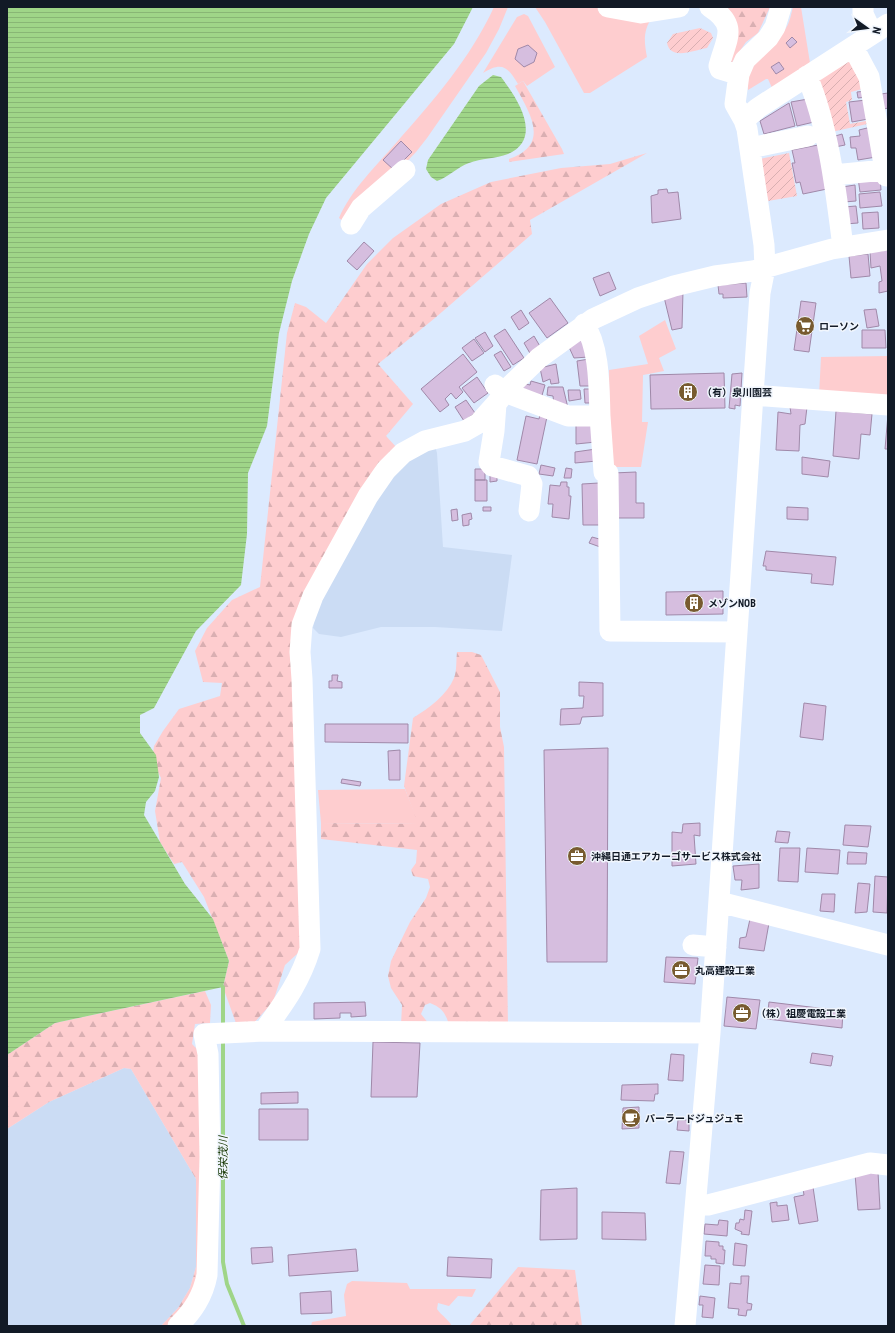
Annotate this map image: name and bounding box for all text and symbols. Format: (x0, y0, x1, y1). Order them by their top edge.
north arrow (847, 8, 887, 48)
text: N (869, 25, 883, 35)
supermarket icon: ローソン (794, 315, 816, 337)
place label: ローソン (819, 321, 859, 332)
building icon: （有）泉川園芸 (677, 381, 699, 403)
place label: （有）泉川園芸 (702, 387, 772, 398)
building icon: メゾンNOB (683, 592, 705, 614)
place label: メゾンNOB (708, 598, 756, 609)
office icon: 沖縄日通エアカーゴサービス株式会社 (566, 845, 588, 867)
place label: 沖縄日通エアカーゴサービス株式会社 (591, 851, 762, 862)
office icon: 丸高建設工業 (670, 959, 692, 981)
place label: 丸高建設工業 (695, 965, 755, 976)
office icon: （株）祖慶電設工業 (731, 1002, 753, 1024)
place label: （株）祖慶電設工業 (756, 1008, 846, 1019)
cafe icon: パーラードジュジュモ (620, 1107, 642, 1129)
place label: パーラードジュジュモ (645, 1113, 744, 1124)
water label: 保栄茂川 (217, 1135, 230, 1180)

